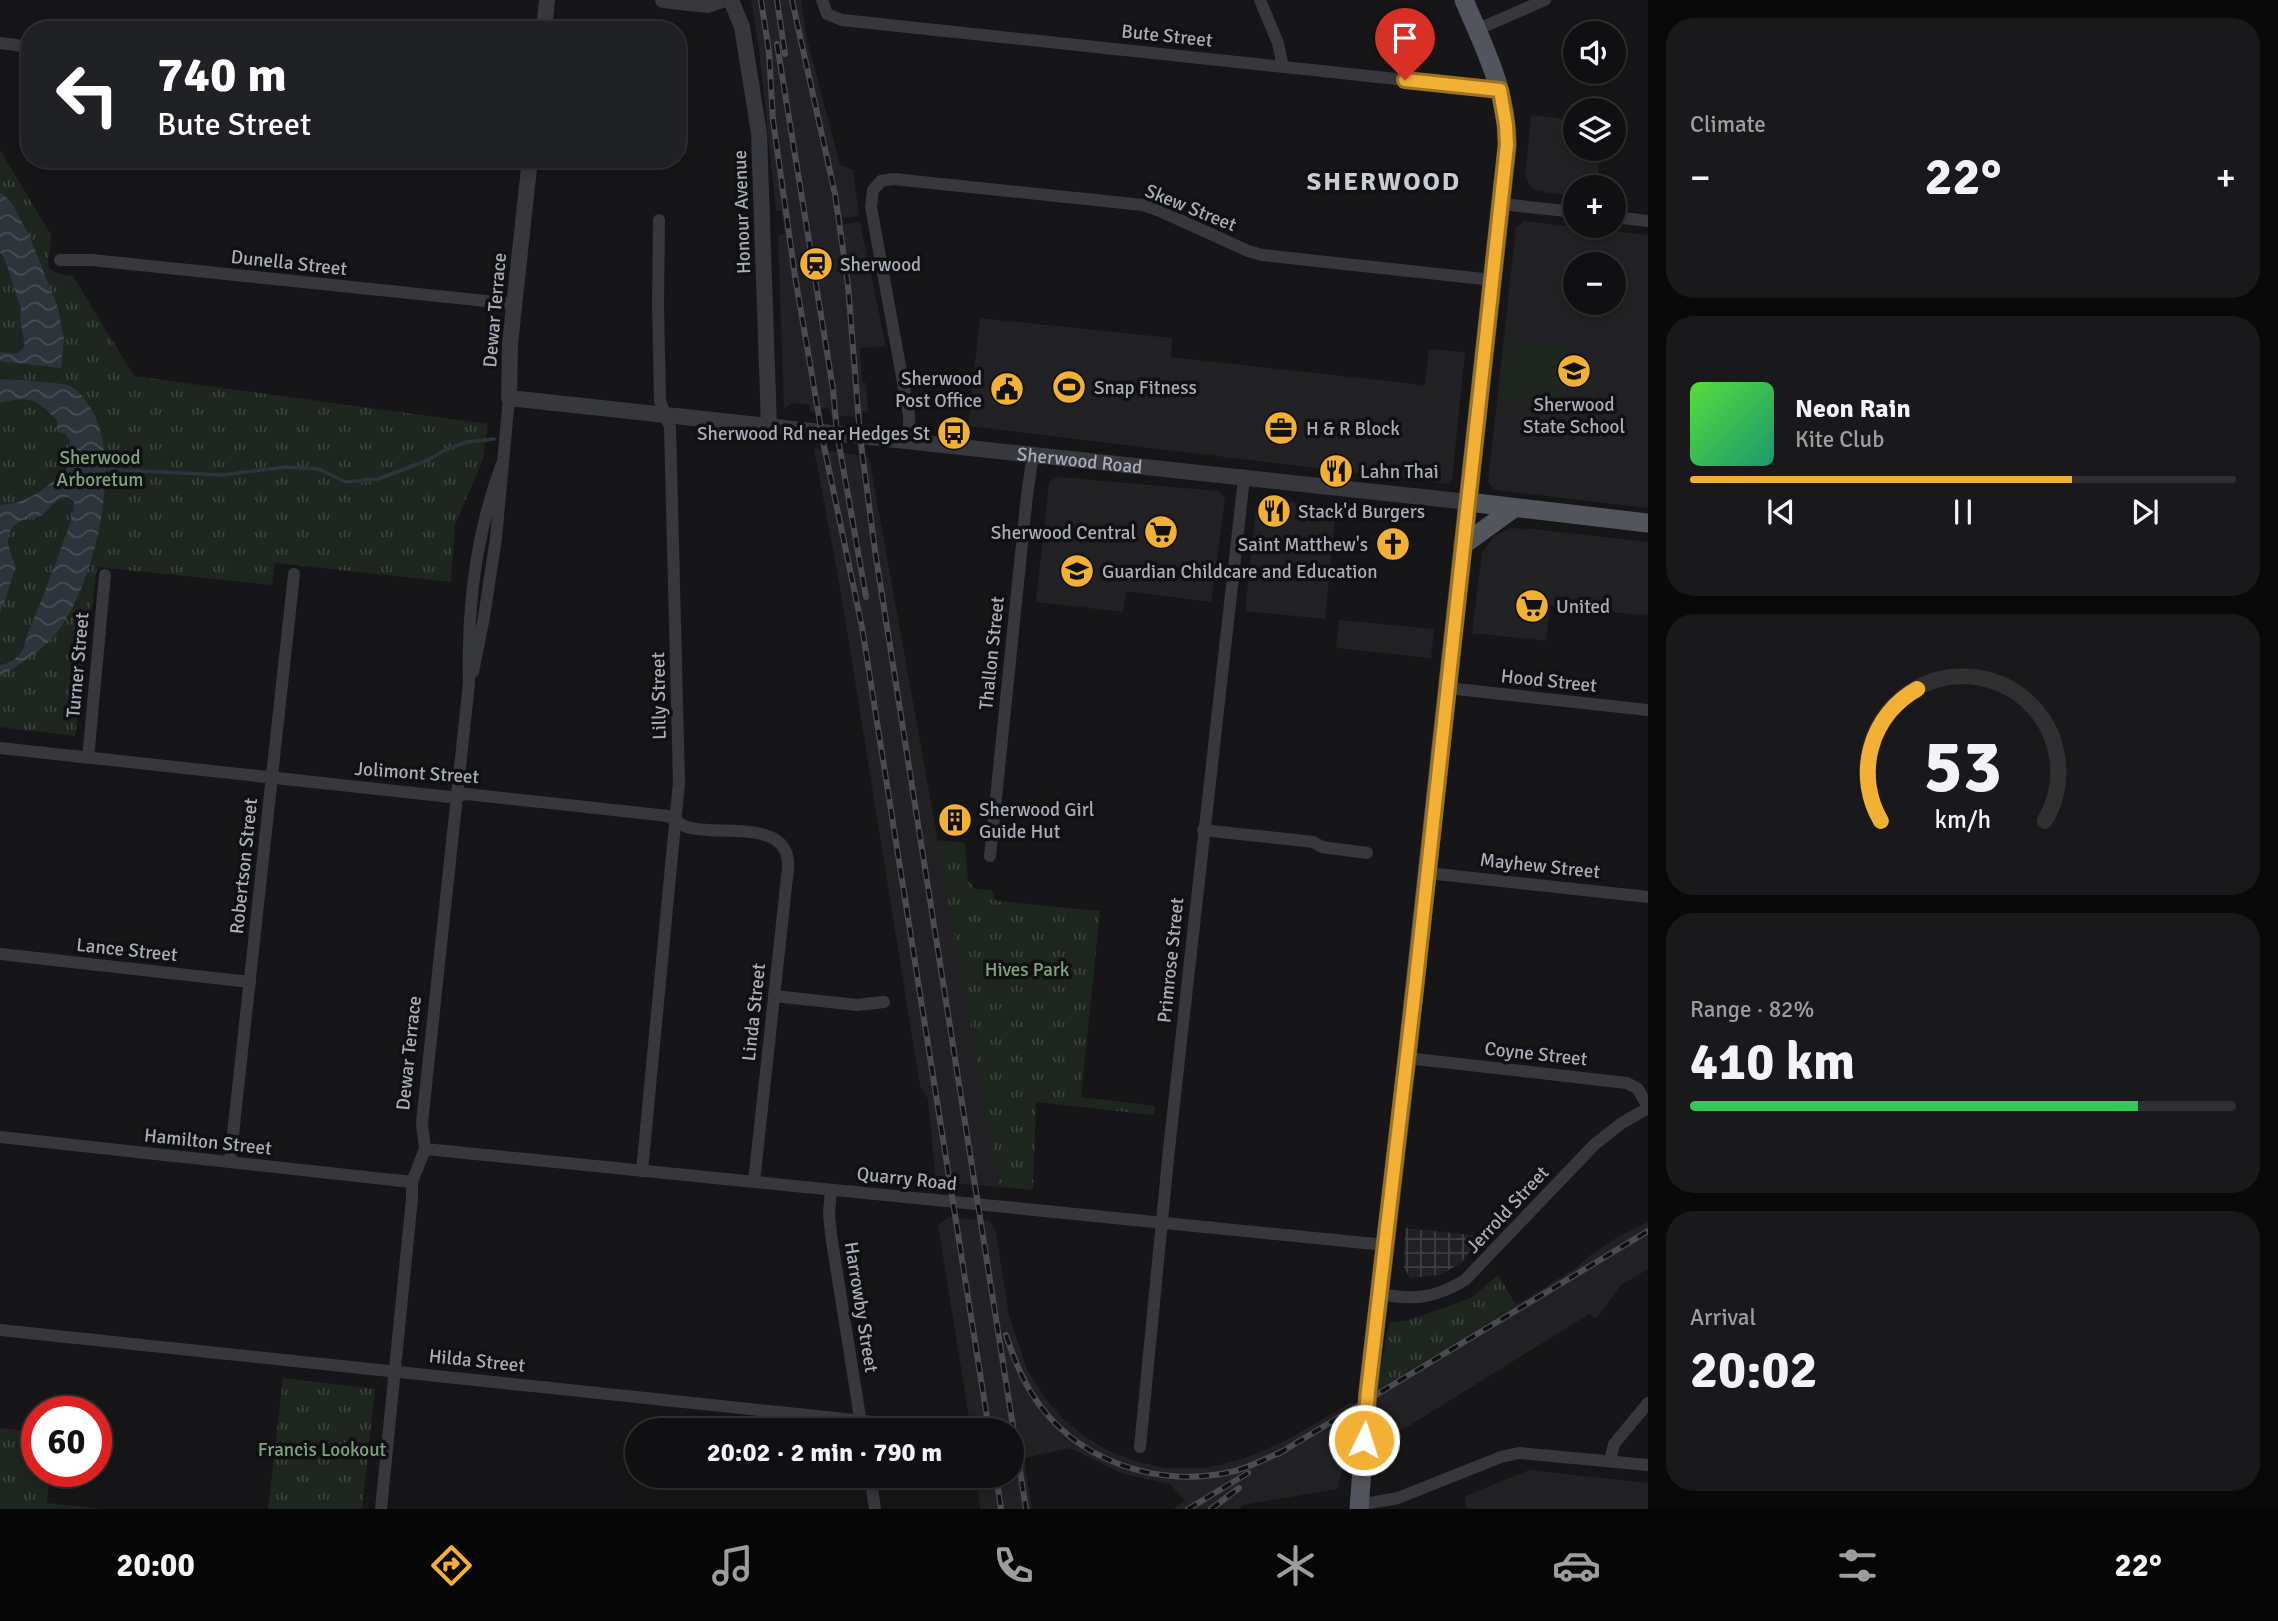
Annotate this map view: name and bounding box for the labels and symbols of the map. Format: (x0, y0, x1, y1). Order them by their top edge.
pin (1375, 8, 1435, 80)
street label: Bute Street (1120, 19, 1214, 53)
street label: Honour Avenue (728, 150, 756, 274)
district label: SHERWOOD (1307, 166, 1461, 198)
street label: Skew Street (1141, 179, 1240, 237)
street label: Dunella Street (230, 245, 349, 281)
station icon: Sherwood (797, 245, 835, 283)
street label: Dewar Terrace (478, 252, 512, 368)
place label: Sherwood (840, 253, 921, 277)
school or university icon: Sherwood State School (1555, 352, 1593, 390)
place label: Sherwood Post Office (895, 367, 982, 413)
sports icon: Snap Fitness (1050, 368, 1088, 406)
public building icon: Sherwood Post Office (988, 370, 1026, 408)
place label: Snap Fitness (1094, 376, 1197, 400)
place label: Sherwood State School (1523, 393, 1625, 439)
office icon: H & R Block (1262, 409, 1300, 447)
bus stop icon: Sherwood Rd near Hedges St (935, 414, 973, 452)
place label: H & R Block (1306, 417, 1400, 441)
place label: Sherwood Rd near Hedges St (697, 422, 930, 446)
street label: Sherwood Road (1015, 442, 1143, 480)
park label: Sherwood Arboretum (57, 446, 143, 492)
restaurant icon: Lahn Thai (1317, 452, 1355, 490)
place label: Lahn Thai (1360, 460, 1439, 484)
restaurant icon: Stack'd Burgers (1255, 492, 1293, 530)
place label: Stack'd Burgers (1298, 500, 1425, 524)
supermarket icon: Sherwood Central (1142, 513, 1180, 551)
place label: Sherwood Central (991, 521, 1136, 545)
church icon: Saint Matthew's (1374, 525, 1412, 563)
place label: Saint Matthew's (1238, 533, 1368, 557)
school or university icon: Guardian Childcare and Education (1058, 552, 1096, 590)
place label: Guardian Childcare and Education (1102, 560, 1378, 584)
supermarket icon: United (1513, 587, 1551, 625)
street label: Thallon Street (974, 595, 1010, 711)
place label: United (1556, 595, 1610, 619)
street label: Turner Street (61, 611, 95, 719)
street label: Lilly Street (646, 651, 672, 740)
street label: Hood Street (1500, 664, 1598, 698)
street label: Jolimont Street (354, 757, 480, 789)
street label: Robertson Street (225, 796, 263, 935)
place label: Sherwood Girl Guide Hut (979, 798, 1094, 844)
building icon: Sherwood Girl Guide Hut (936, 801, 974, 839)
street label: Mayhew Street (1479, 848, 1601, 884)
street label: Primrose Street (1152, 896, 1190, 1024)
street label: Lance Street (75, 933, 179, 967)
park label: Hives Park (985, 958, 1070, 982)
street label: Linda Street (737, 962, 771, 1062)
street label: Dewar Terrace (391, 995, 427, 1112)
street label: Coyne Street (1483, 1037, 1589, 1071)
street label: Hamilton Street (143, 1123, 273, 1161)
street label: Jerrold Street (1461, 1161, 1555, 1258)
street label: Quarry Road (856, 1162, 958, 1196)
street label: Harrowby Street (839, 1240, 883, 1375)
street label: Hilda Street (427, 1344, 527, 1378)
speed limit sign: 60 (21, 1396, 112, 1487)
position arrow (1327, 1403, 1401, 1477)
park label: Francis Lookout (258, 1438, 387, 1462)

